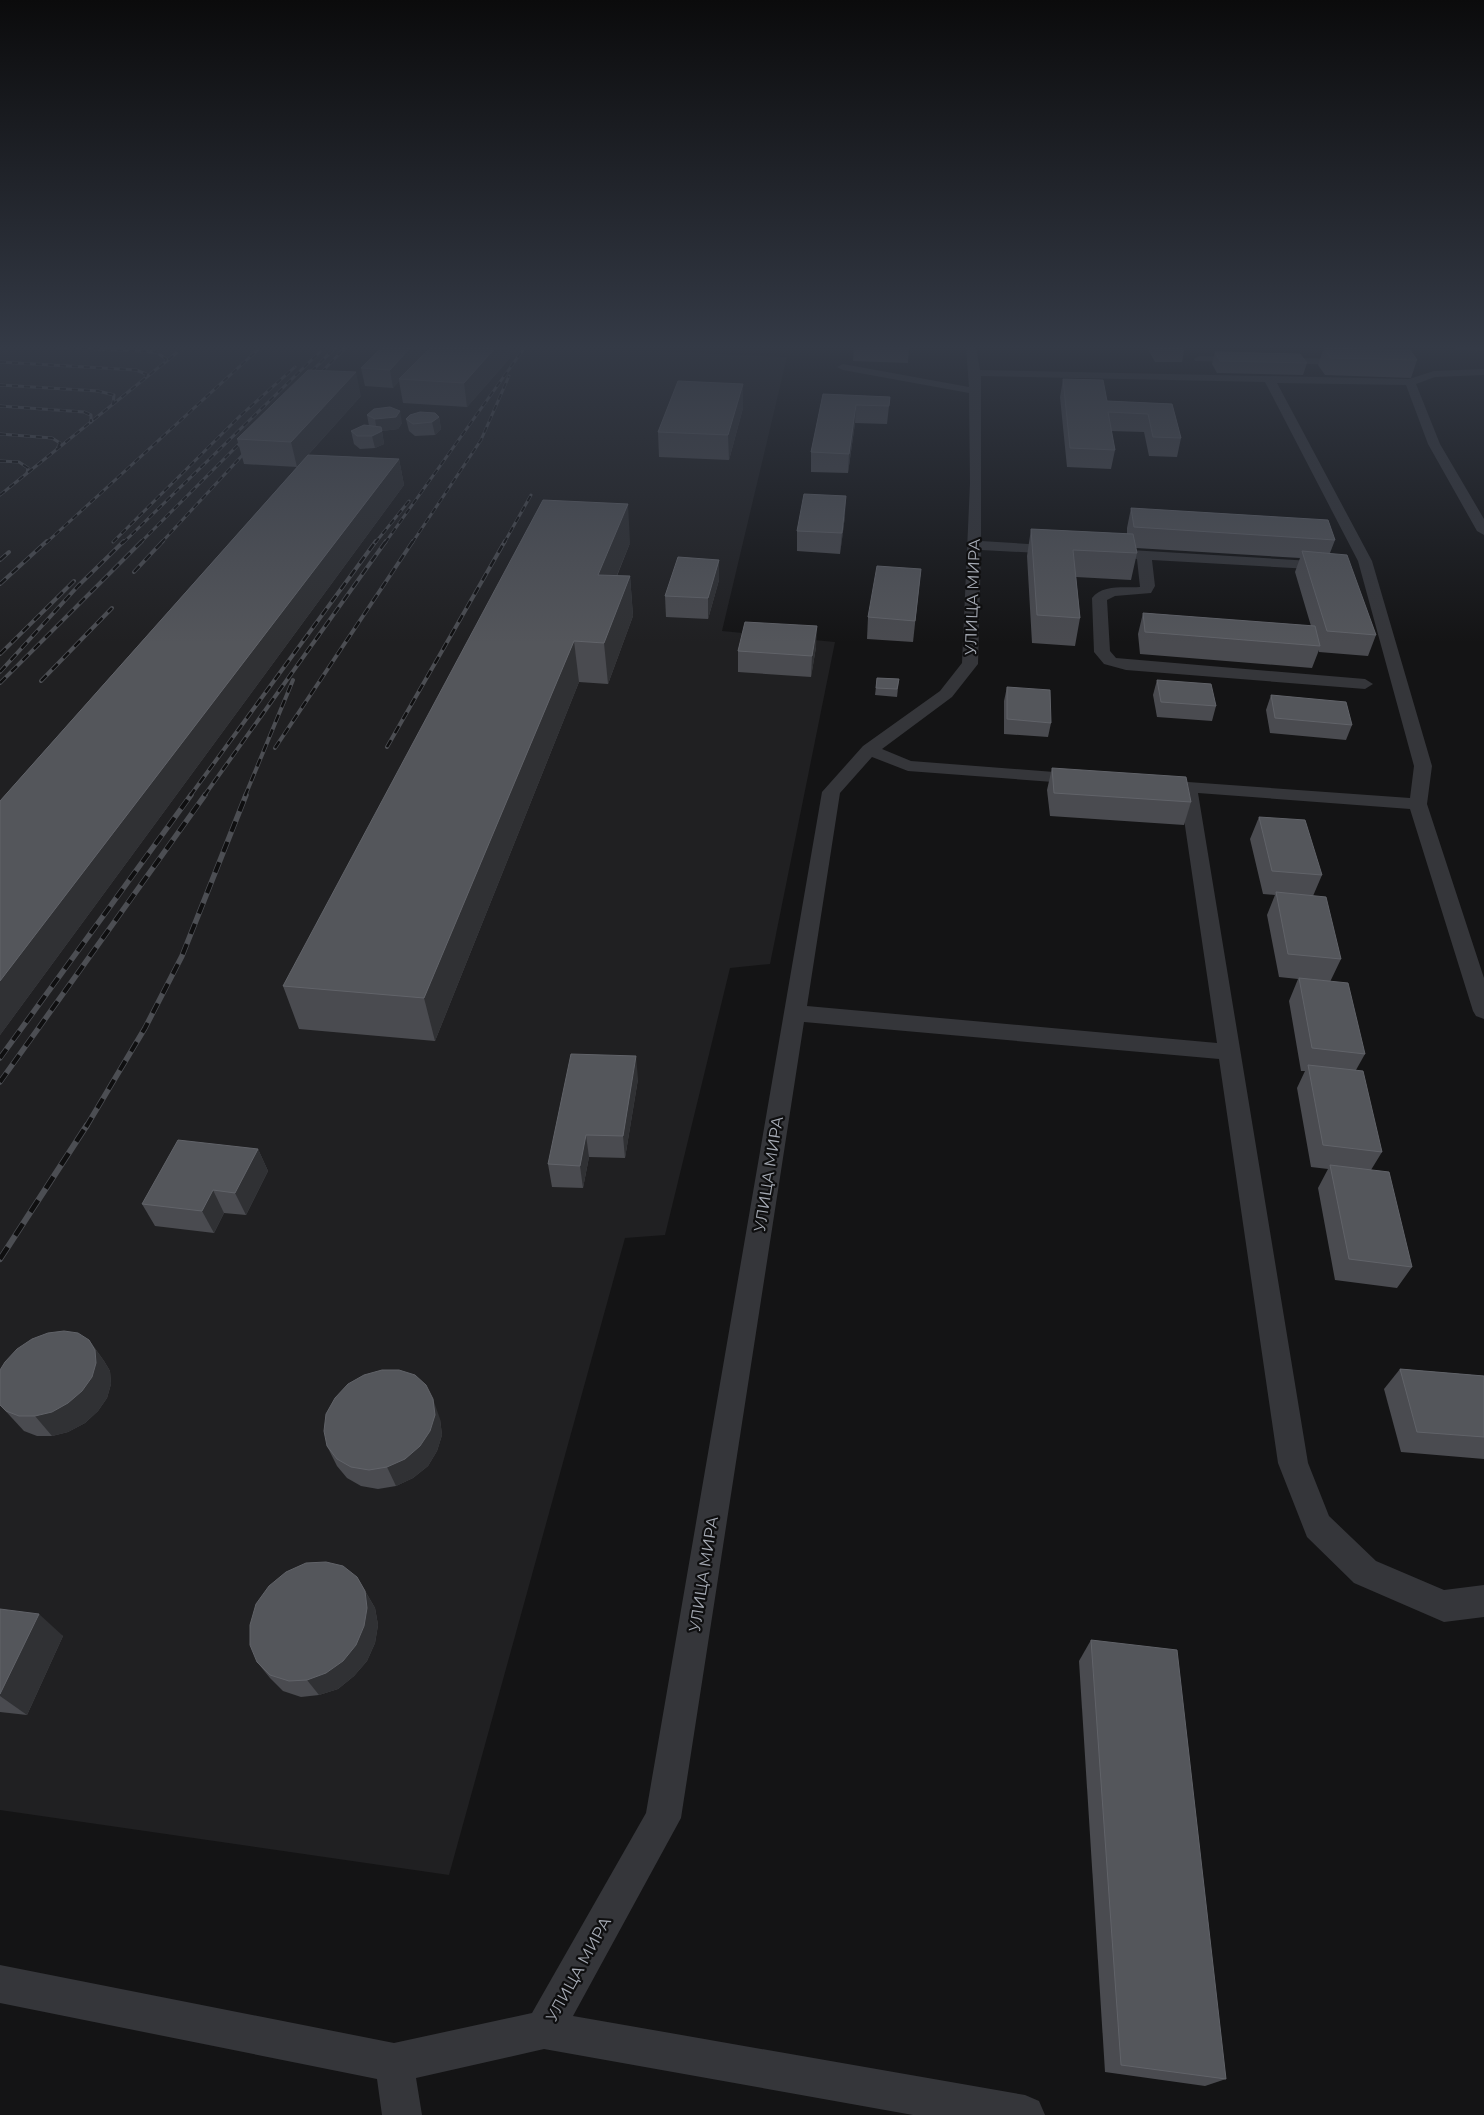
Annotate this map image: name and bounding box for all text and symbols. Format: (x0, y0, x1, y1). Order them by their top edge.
street label: УЛИЦА МИРА (961, 538, 984, 656)
street label: УЛИЦА МИРА (750, 1115, 787, 1233)
street label: УЛИЦА МИРА (685, 1515, 722, 1633)
street label: УЛИЦА МИРА (542, 1914, 615, 2025)

